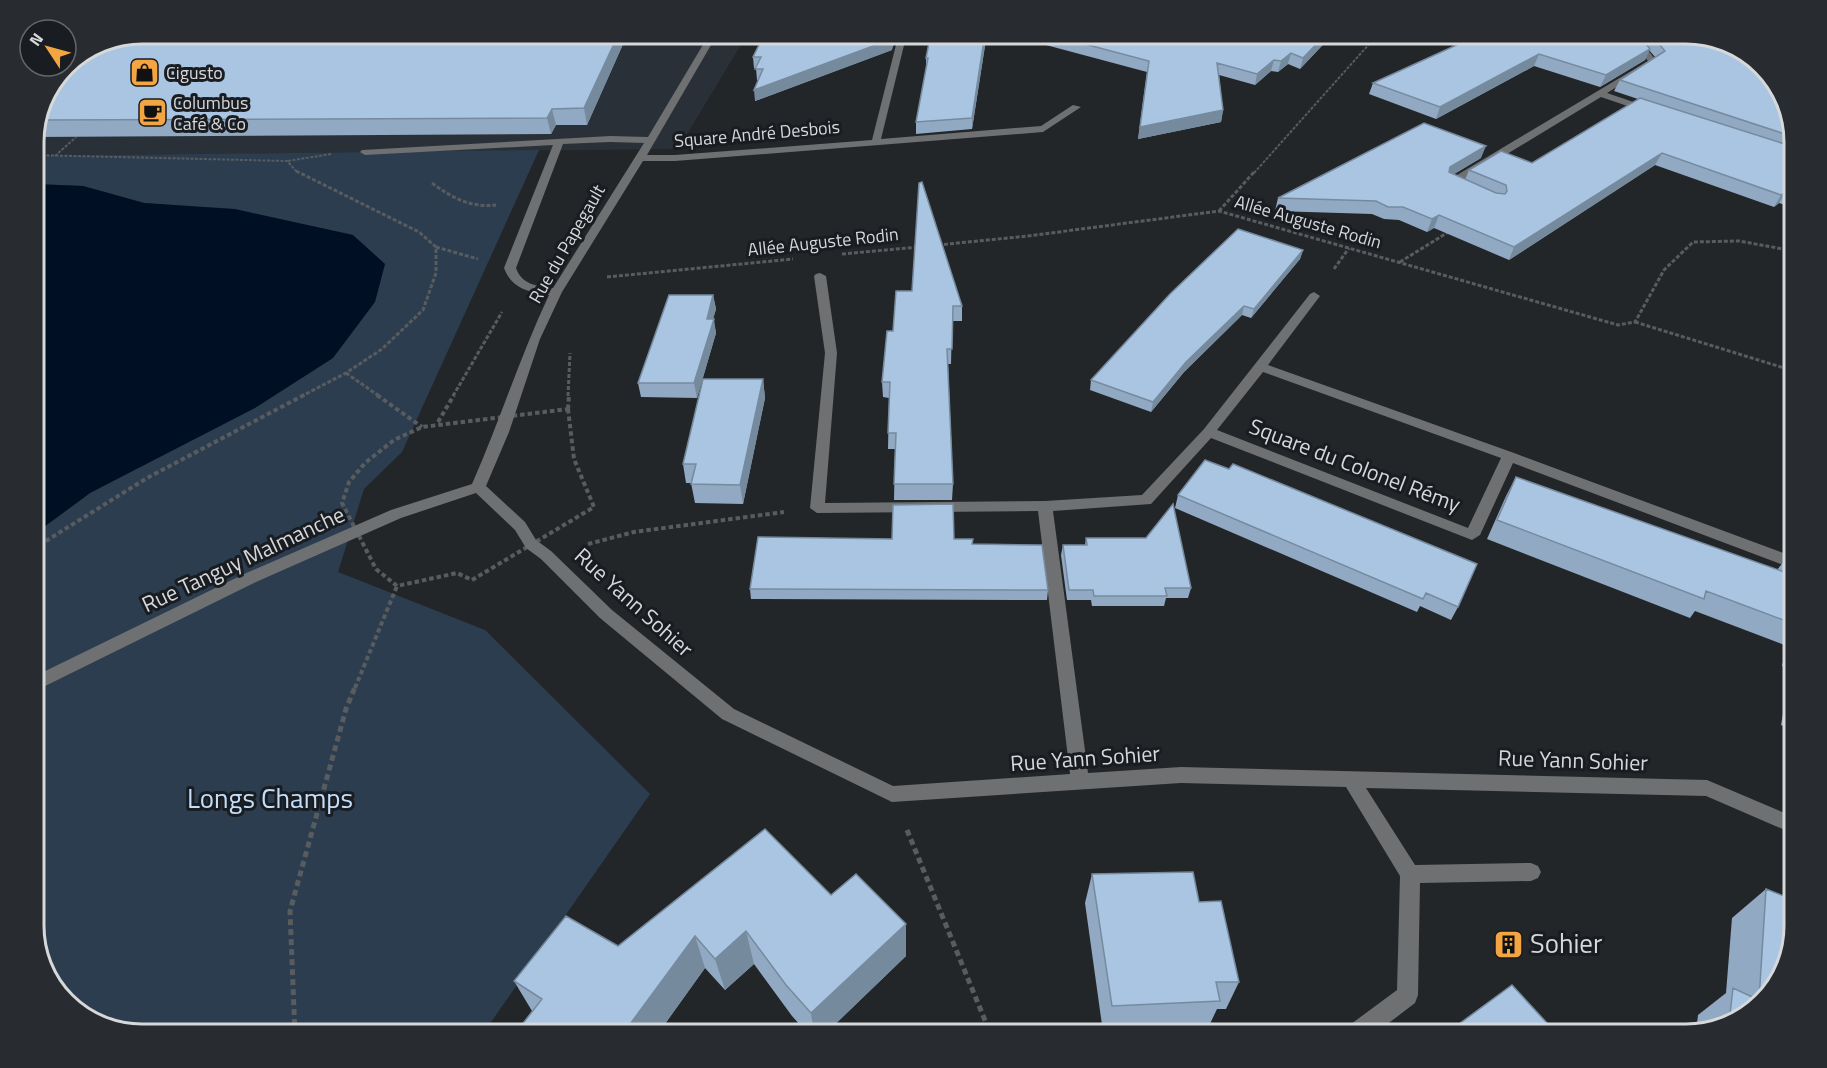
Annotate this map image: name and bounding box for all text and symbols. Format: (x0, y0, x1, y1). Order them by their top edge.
north arrow (18, 18, 78, 78)
text: N (23, 28, 49, 51)
shop icon: Cigusto (129, 57, 161, 89)
place label: Cigusto (166, 59, 223, 86)
place label: Columbus Café & Co (173, 89, 248, 137)
cafe icon: Columbus Café & Co (136, 97, 168, 129)
street label: Square André Desbois (673, 113, 841, 154)
street label: Rue du Papegault (522, 179, 612, 308)
street label: Allée Auguste Rodin (1232, 188, 1385, 255)
street label: Allée Auguste Rodin (746, 220, 900, 263)
street label: Square du Colonel Rémy (1244, 409, 1466, 521)
street label: Rue Tanguy Malmanche (136, 497, 350, 621)
street label: Rue Yann Sohier (567, 539, 701, 665)
street label: Rue Yann Sohier (1009, 736, 1161, 780)
street label: Rue Yann Sohier (1497, 740, 1649, 780)
park label: Longs Champs (187, 777, 353, 818)
place label: Sohier (1530, 922, 1602, 963)
building icon: Sohier (1493, 928, 1525, 960)

